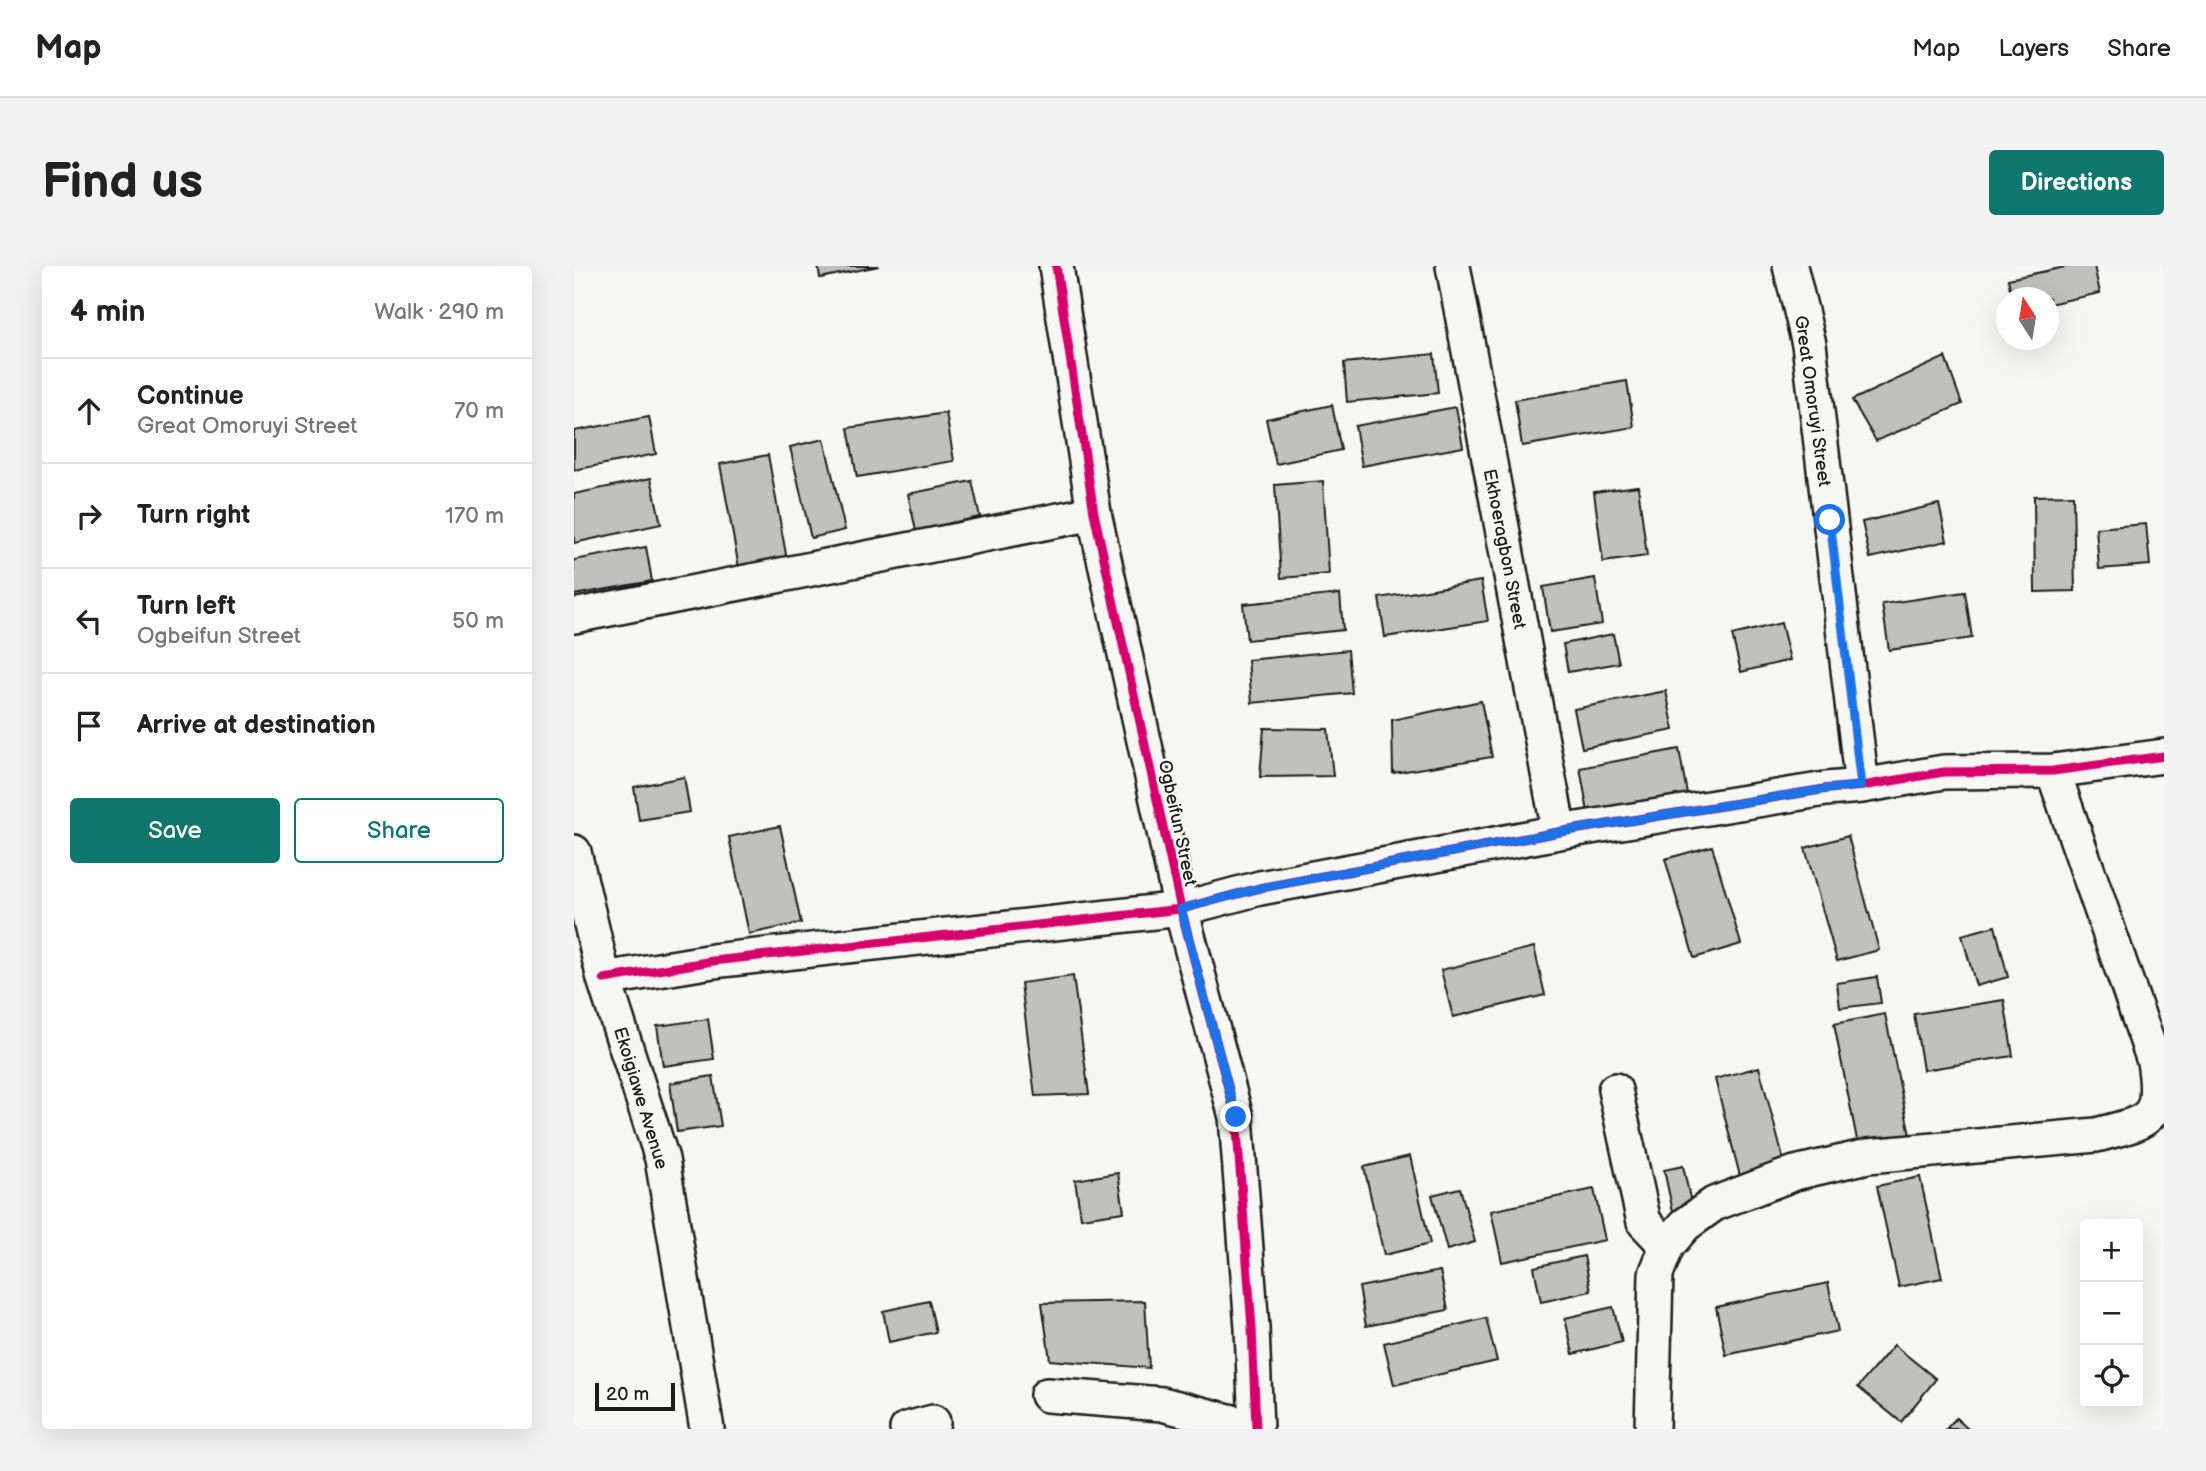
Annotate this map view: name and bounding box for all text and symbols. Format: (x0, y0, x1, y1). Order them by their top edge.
text: Map (35, 28, 101, 68)
text: Map (1912, 34, 1960, 63)
text: Layers (1998, 34, 2069, 63)
text: Share (2107, 34, 2171, 63)
button: Directions (1989, 150, 2164, 215)
text: Find us (42, 153, 203, 212)
north arrow (1996, 287, 2059, 350)
text: 4 min (70, 294, 145, 330)
text: Walk · 290 m (374, 298, 504, 326)
street label: Great Omoruyi Street (1790, 314, 1835, 488)
text: Continue (137, 381, 244, 412)
icon: ahead (70, 392, 108, 430)
text: 70 m (454, 397, 504, 425)
text: Great Omoruyi Street (137, 412, 357, 440)
street label: Ekhoeragbon Street (1479, 467, 1530, 631)
icon: right (70, 497, 108, 535)
text: Turn right (137, 500, 250, 531)
text: 170 m (445, 502, 504, 530)
route start (1814, 504, 1845, 535)
text: Turn left (137, 591, 236, 622)
icon: left (70, 602, 108, 640)
text: 50 m (452, 607, 504, 635)
text: Ogbeifun Street (137, 622, 301, 650)
icon: arrive (70, 707, 108, 745)
text: Arrive at destination (137, 710, 376, 741)
street label: Ogbeifun Street (1154, 758, 1201, 888)
button: Save (70, 798, 280, 863)
button: Share (294, 798, 504, 863)
street label: Ekoigiawe Avenue (609, 1025, 672, 1172)
route end (1220, 1101, 1251, 1132)
map controls (2080, 1219, 2143, 1408)
button: + (2080, 1219, 2143, 1282)
button: − (2080, 1282, 2143, 1345)
button: locate (2080, 1345, 2143, 1408)
scale bar (595, 1380, 676, 1412)
text: 20 m (606, 1383, 649, 1406)

